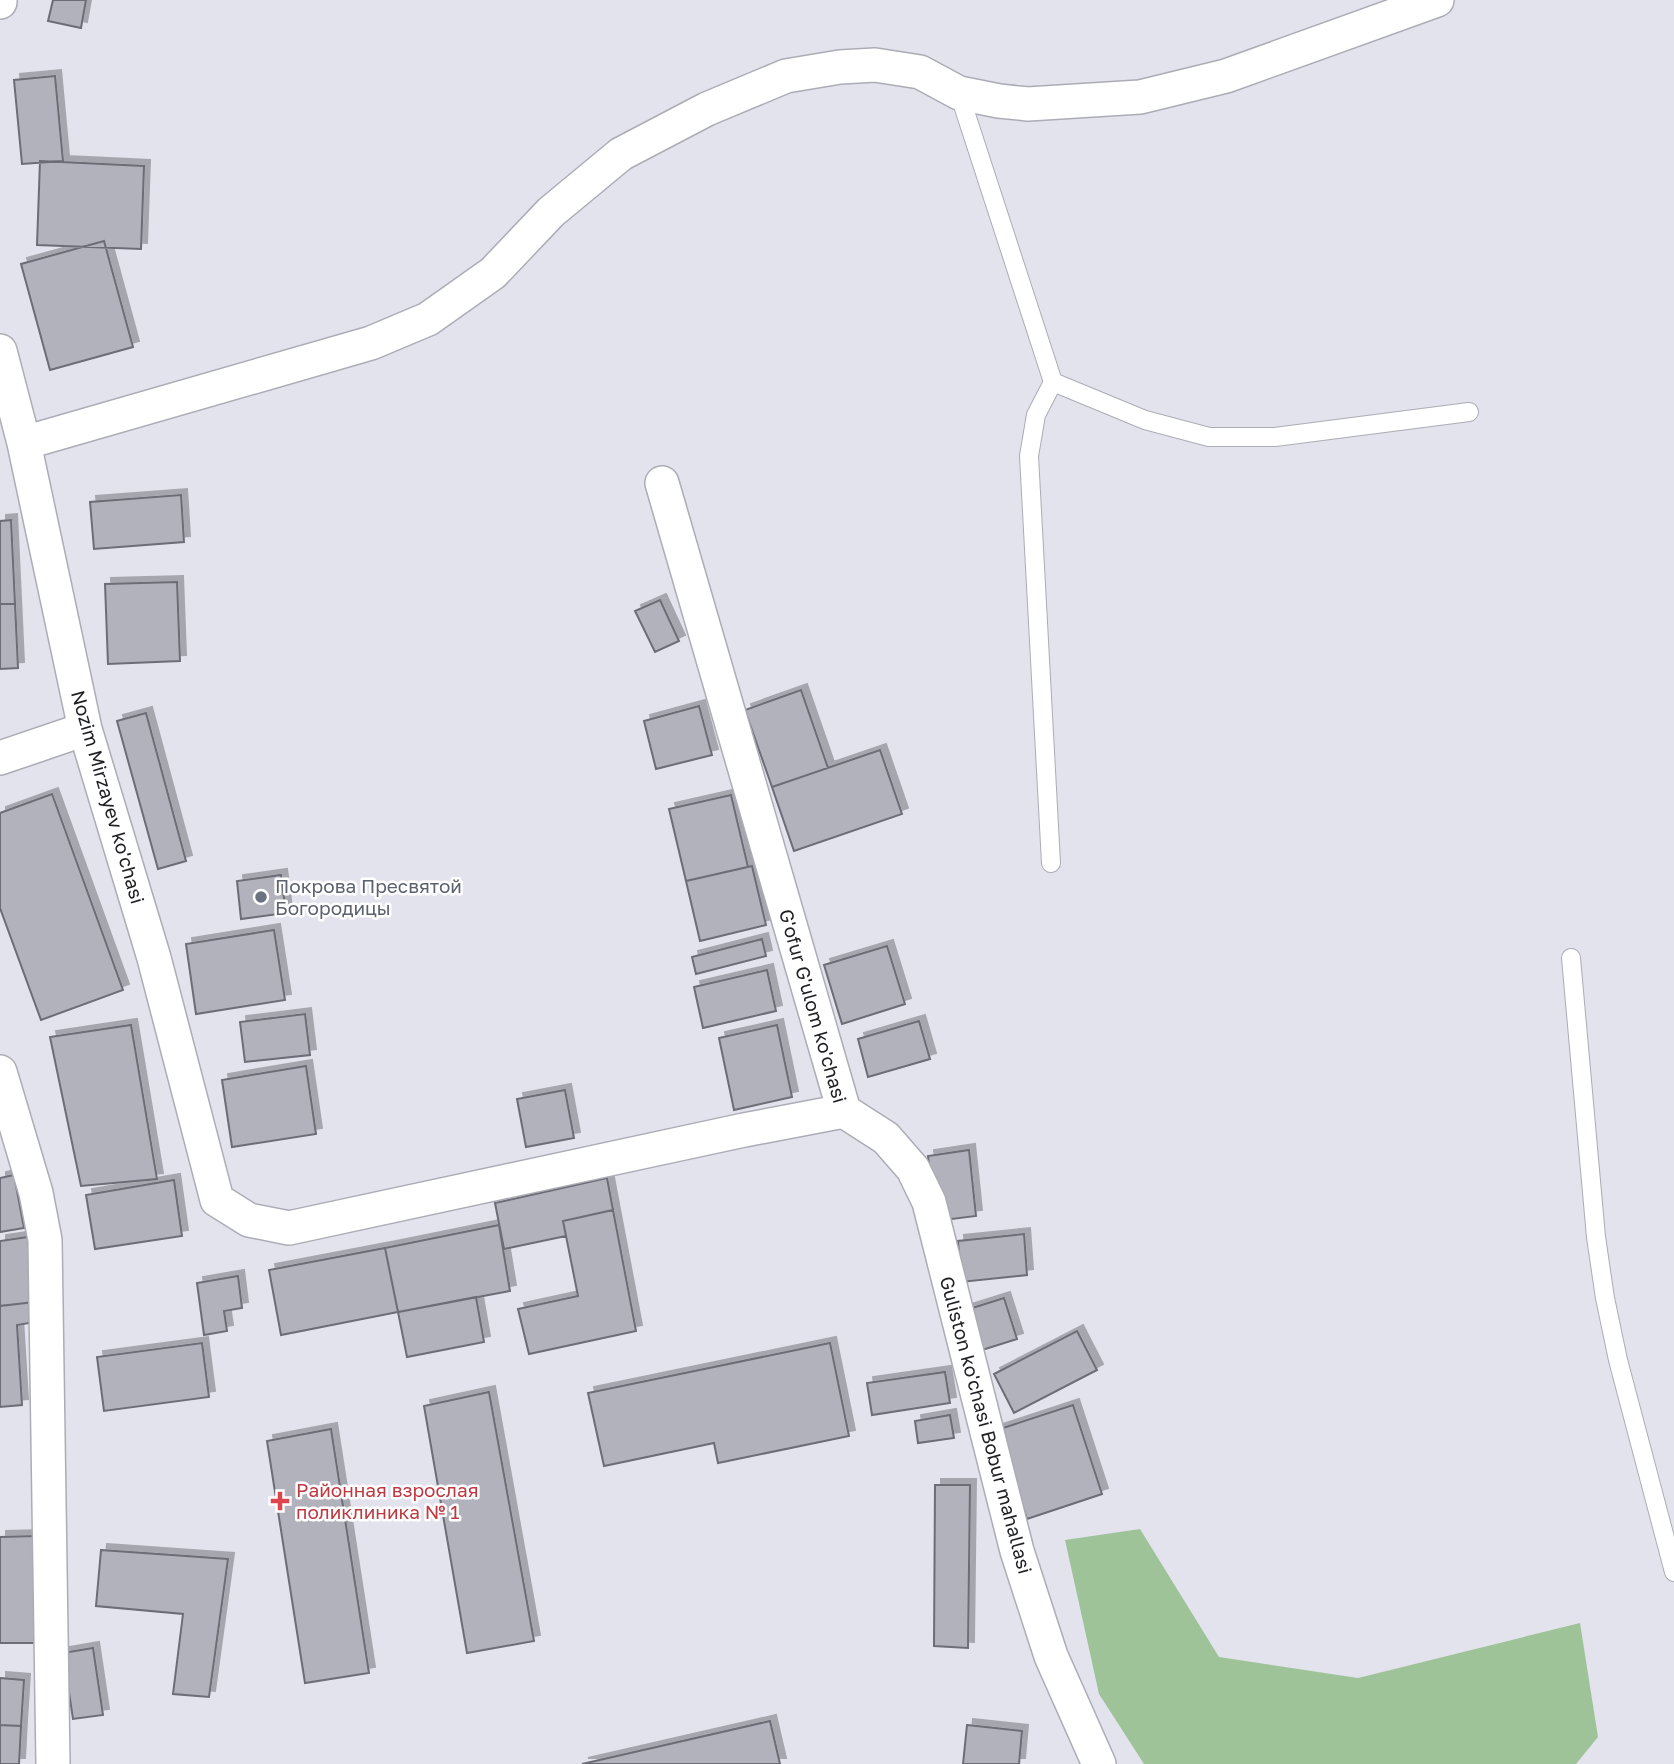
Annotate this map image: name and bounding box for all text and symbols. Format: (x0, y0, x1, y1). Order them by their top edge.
street label: Nozim Mirzayev ko'chasi (67, 687, 150, 906)
place label: Покрова Пресвятой Богородицы (275, 874, 462, 919)
marker: Покрова Пресвятой Богородицы (253, 889, 269, 905)
street label: G'ofur G'ulom ko'chasi (775, 906, 852, 1105)
street label: Guliston ko'chasi Bobur mahallasi (936, 1273, 1037, 1576)
place label: Районная взрослая поликлиника № 1 (296, 1478, 479, 1523)
marker: Районная взрослая поликлиника № 1 (270, 1491, 290, 1511)

